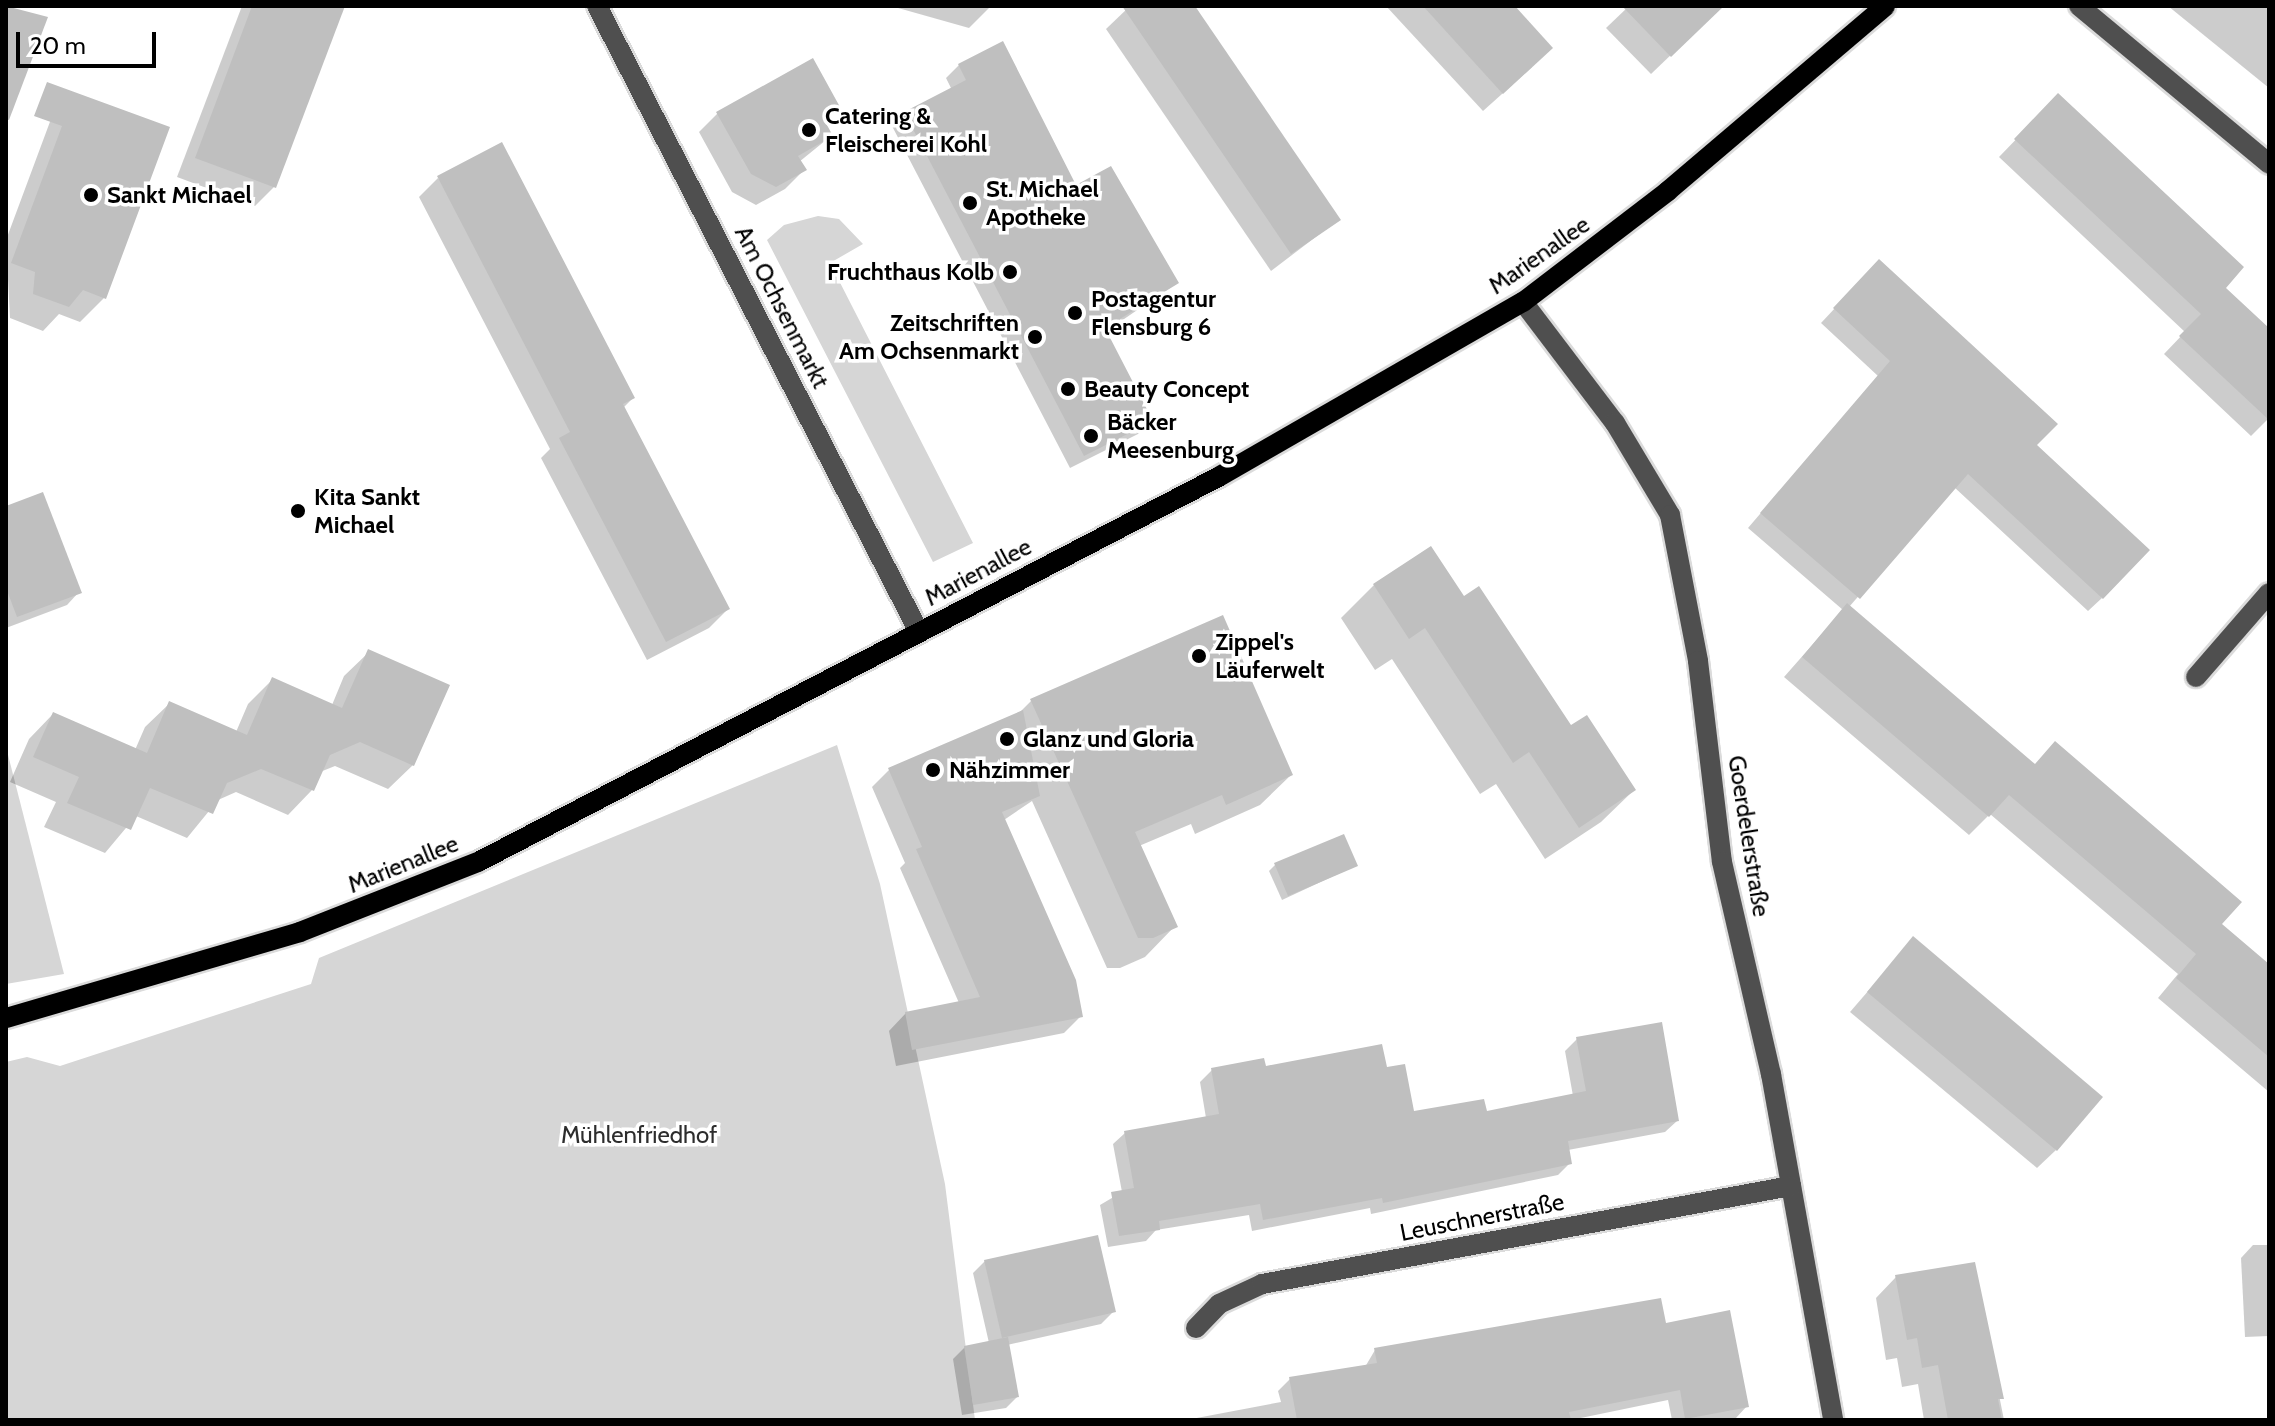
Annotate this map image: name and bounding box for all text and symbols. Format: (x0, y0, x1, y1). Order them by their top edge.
scale bar (20, 16, 160, 66)
text: 20 m (30, 31, 86, 60)
place label: Catering & Fleischerei Kohl (825, 102, 987, 158)
marker: Catering & Fleischerei Kohl (800, 121, 818, 139)
place label: St. Michael Apotheke (986, 175, 1099, 231)
place label: Sankt Michael (107, 181, 252, 209)
marker: Sankt Michael (82, 186, 100, 204)
marker: St. Michael Apotheke (961, 194, 979, 212)
street label: Marienallee (1483, 210, 1595, 300)
street label: Am Ochsenmarkt (729, 221, 835, 393)
place label: Fruchthaus Kolb (827, 258, 994, 286)
marker: Fruchthaus Kolb (1001, 263, 1019, 281)
place label: Postagentur Flensburg 6 (1091, 285, 1216, 341)
marker: Postagentur Flensburg 6 (1066, 304, 1084, 322)
place label: Zeitschriften Am Ochsenmarkt (839, 309, 1019, 365)
marker: Zeitschriften Am Ochsenmarkt (1026, 328, 1044, 346)
place label: Beauty Concept (1084, 375, 1249, 403)
marker: Beauty Concept (1059, 380, 1077, 398)
place label: Bäcker Meesenburg (1107, 408, 1234, 464)
marker: Bäcker Meesenburg (1082, 427, 1100, 445)
place label: Kita Sankt Michael (314, 483, 420, 539)
marker: Kita Sankt Michael (289, 502, 307, 520)
street label: Marienallee (920, 532, 1036, 612)
place label: Zippel's Läuferwelt (1215, 628, 1325, 684)
marker: Zippel's Läuferwelt (1190, 647, 1208, 665)
place label: Glanz und Gloria (1023, 725, 1194, 753)
marker: Glanz und Gloria (998, 730, 1016, 748)
street label: Goerdelerstraße (1722, 753, 1776, 919)
place label: Nähzimmer (949, 756, 1070, 784)
marker: Nähzimmer (924, 761, 942, 779)
street label: Marienallee (344, 829, 462, 899)
park label: Mühlenfriedhof (561, 1121, 717, 1149)
street label: Leuschnerstraße (1397, 1187, 1567, 1247)

